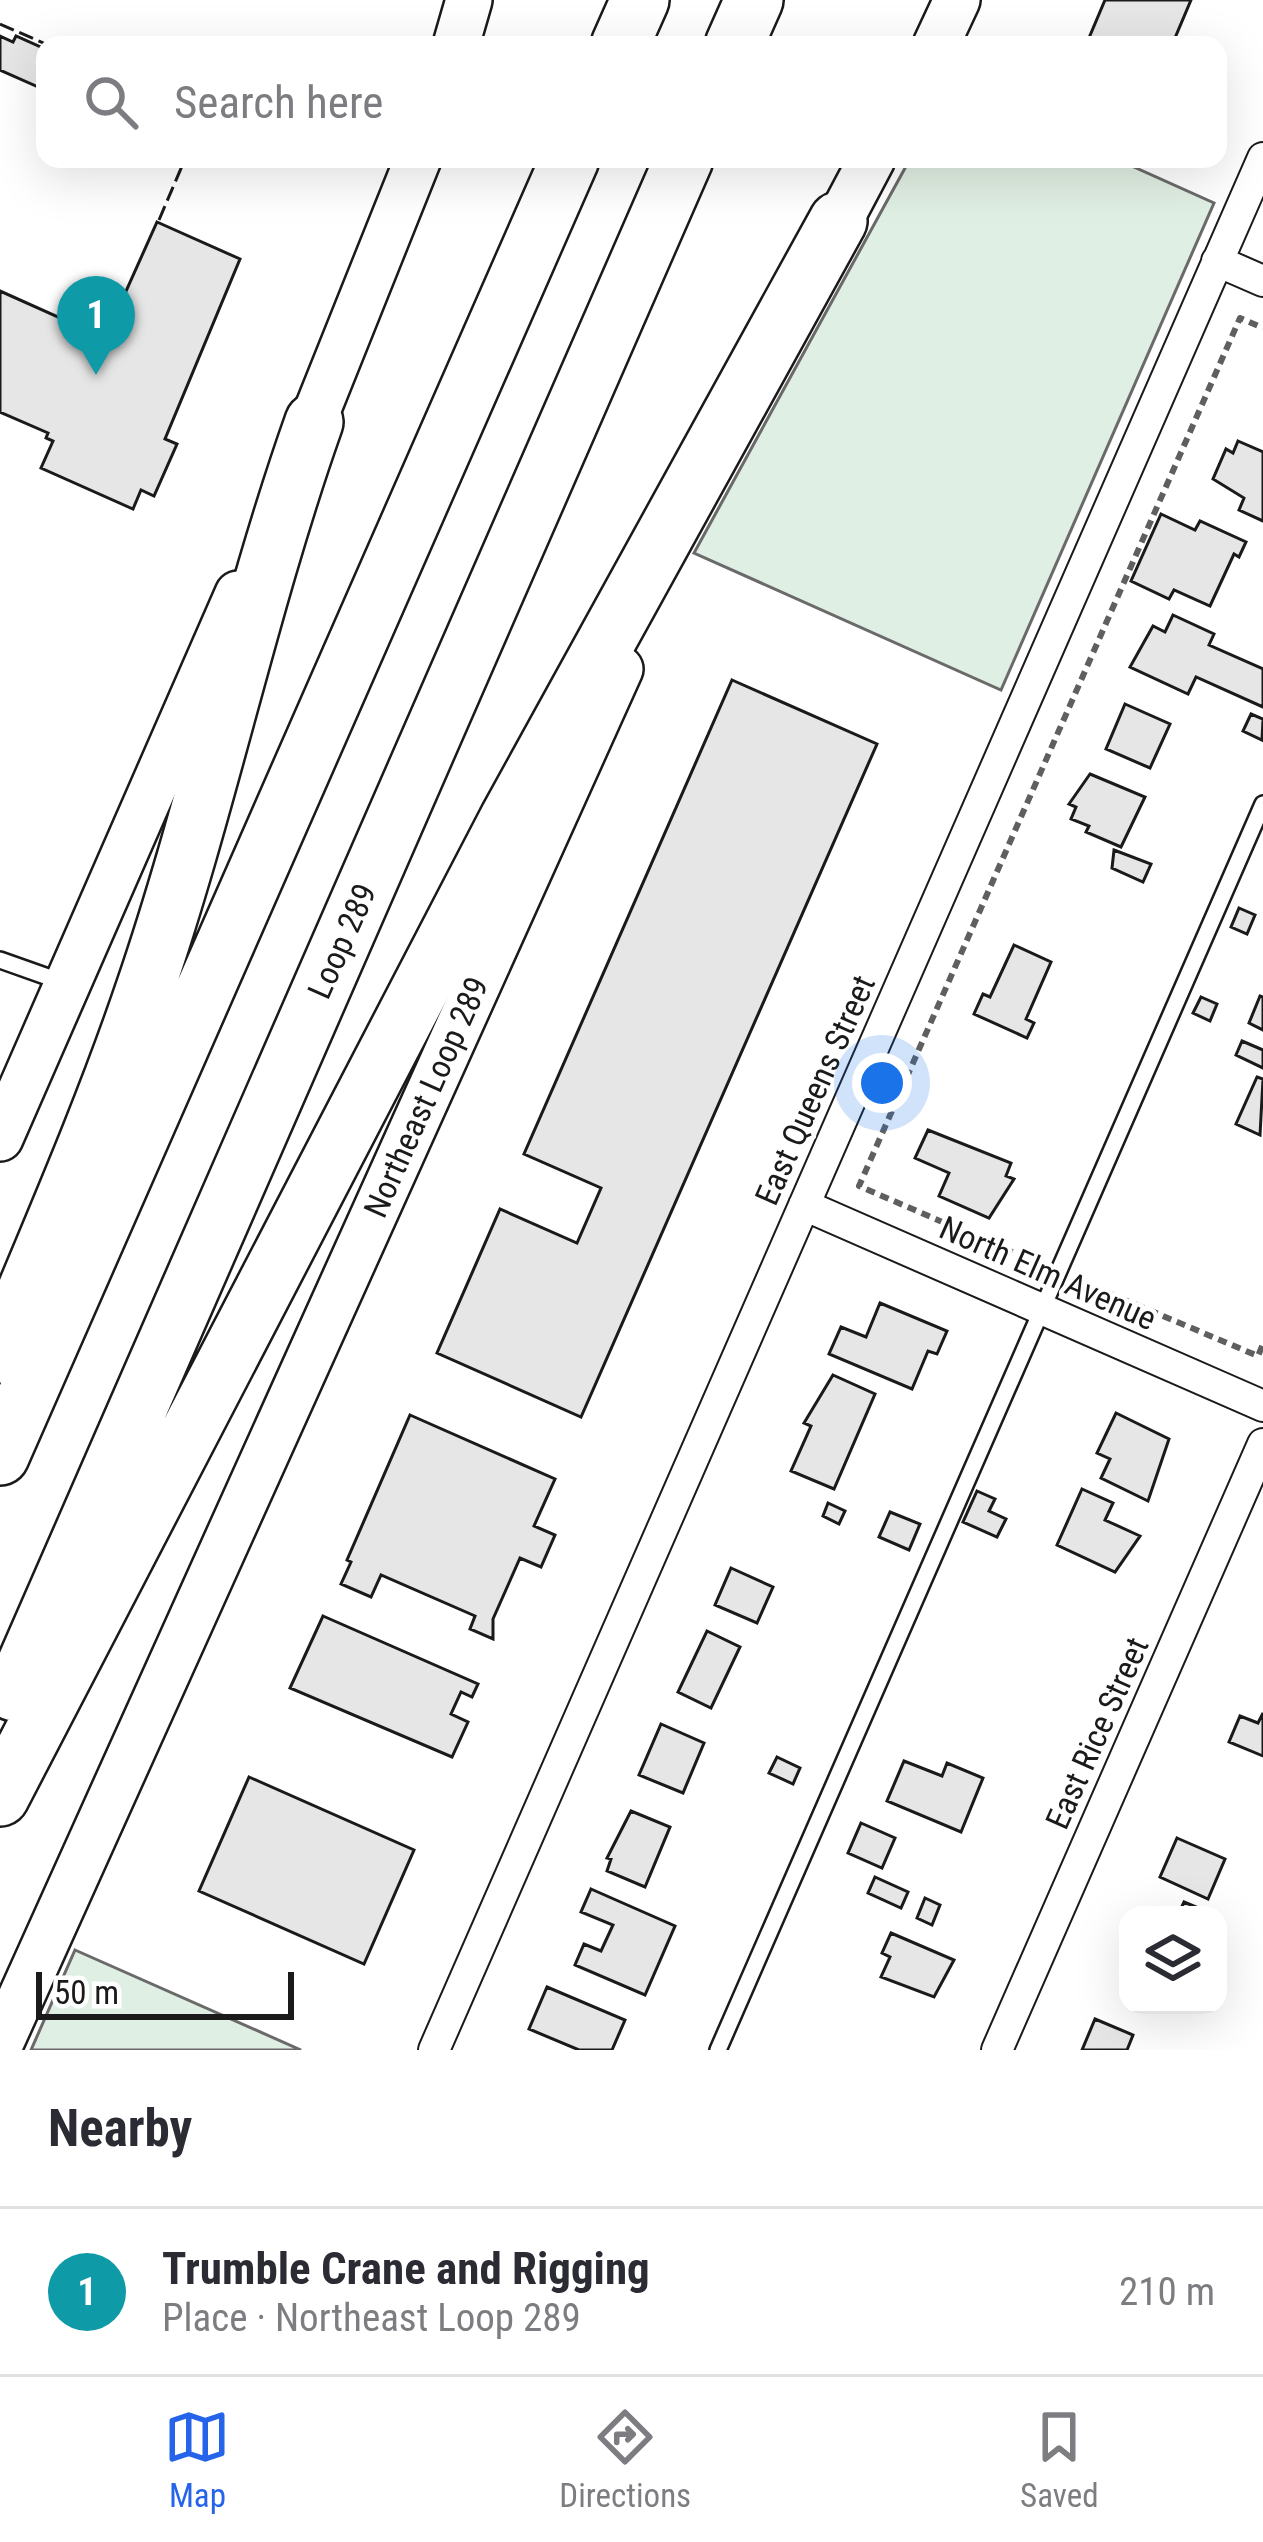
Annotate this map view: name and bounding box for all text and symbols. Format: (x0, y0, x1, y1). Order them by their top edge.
search box (36, 36, 1227, 168)
icon: search (78, 69, 144, 135)
text: Search here (174, 76, 383, 129)
pin: 1 (57, 276, 135, 375)
street label: Loop 289 (299, 878, 385, 1004)
street label: East Queens Street (747, 969, 883, 1211)
street label: Northeast Loop 289 (356, 971, 496, 1223)
your location (852, 1053, 912, 1113)
street label: North Elm Avenue (934, 1208, 1162, 1338)
street label: East Rice Street (1037, 1631, 1157, 1835)
map controls (1119, 1906, 1227, 2014)
button: layers (1119, 1906, 1227, 2014)
scale bar (36, 1966, 294, 2019)
text: 50 m (54, 1973, 119, 2012)
text: Nearby (48, 2099, 192, 2158)
text: Trumble Crane and Rigging (162, 2242, 650, 2295)
text: 1 (77, 2269, 97, 2315)
text: 210 m (1119, 2269, 1215, 2315)
text: Place · Northeast Loop 289 (162, 2295, 581, 2341)
tab: Map (164, 2404, 230, 2515)
tab: Directions (559, 2404, 691, 2515)
tab: Saved (1020, 2404, 1099, 2515)

